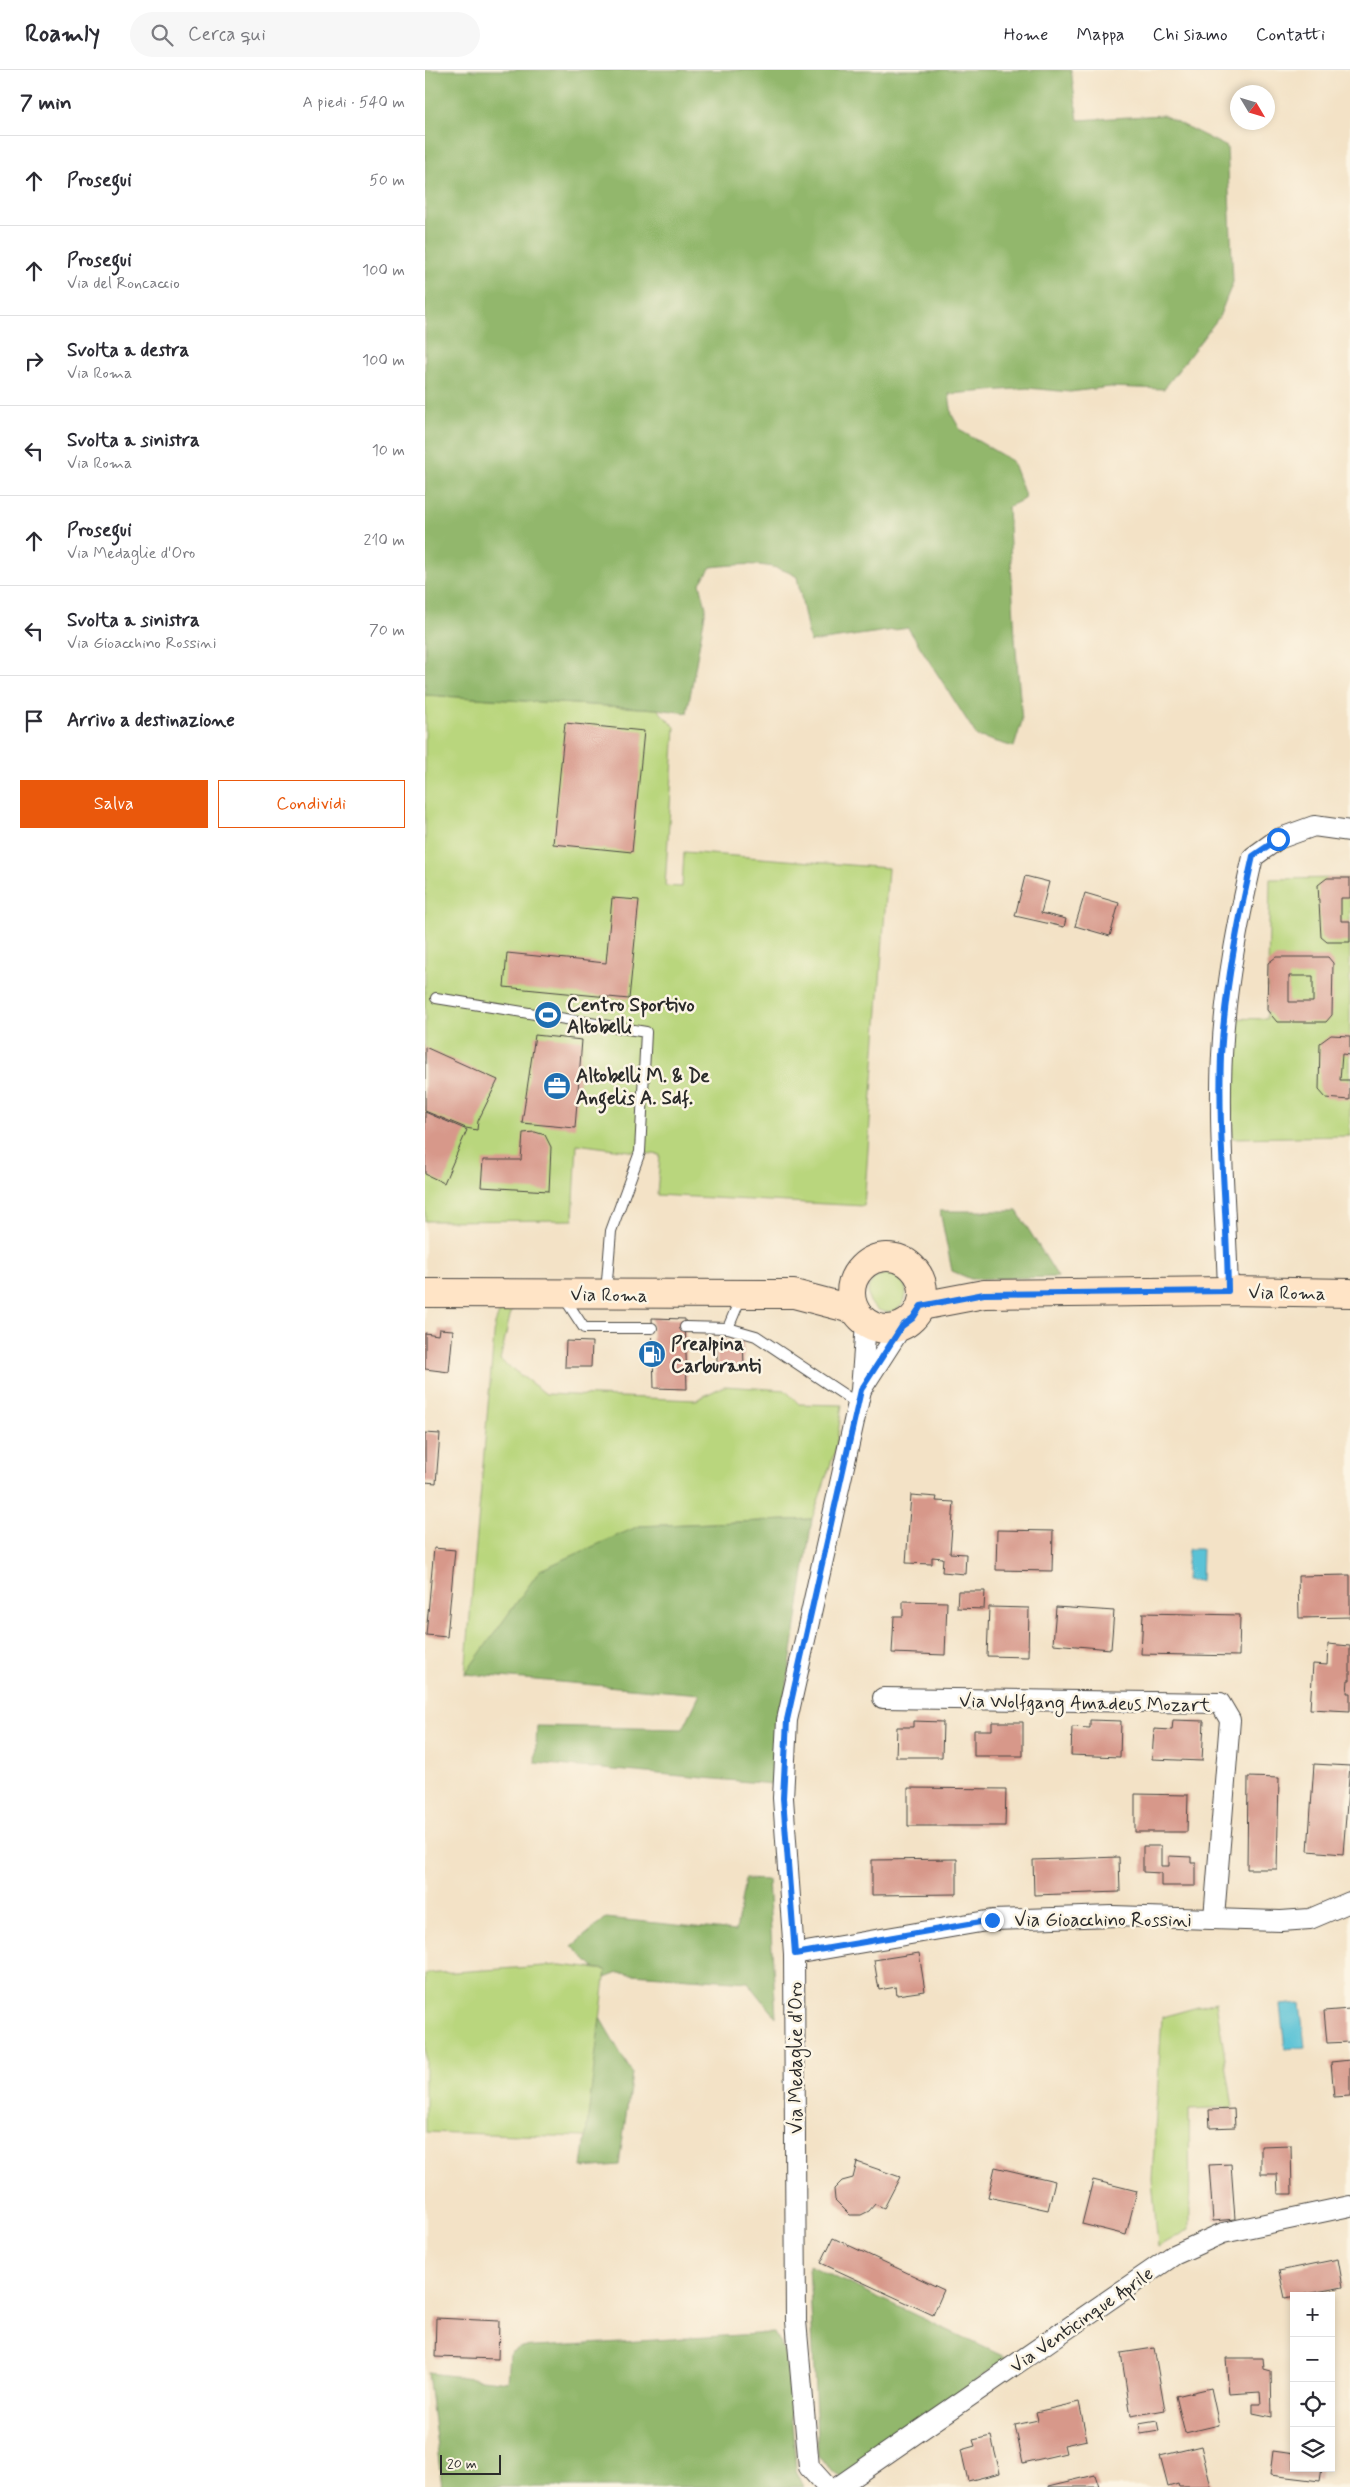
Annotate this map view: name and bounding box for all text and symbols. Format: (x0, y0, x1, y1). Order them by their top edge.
search box (130, 12, 480, 57)
text: Roamly (25, 19, 100, 50)
icon: search (148, 21, 176, 49)
text: Cerca qui (188, 22, 266, 47)
text: Home (1004, 23, 1048, 47)
text: Mappa (1076, 23, 1125, 47)
text: Chi siamo (1153, 23, 1228, 47)
text: Contatti (1256, 23, 1325, 47)
north arrow (1230, 85, 1275, 130)
text: 7 min (20, 89, 72, 117)
text: A piedi · 540 m (303, 92, 405, 113)
icon: ahead (20, 167, 48, 195)
text: Prosegui (67, 168, 132, 193)
text: 50 m (369, 170, 405, 191)
text: Prosegui (67, 248, 132, 273)
icon: ahead (20, 257, 48, 285)
text: 100 m (362, 260, 405, 281)
text: Via del Roncaccio (67, 273, 180, 294)
text: Svolta a destra (67, 338, 189, 363)
icon: right (20, 347, 48, 375)
text: 100 m (362, 350, 405, 371)
text: Via Roma (67, 363, 132, 384)
text: Svolta a sinistra (67, 428, 200, 453)
icon: left (20, 437, 48, 465)
text: 10 m (372, 440, 405, 461)
text: Via Roma (67, 453, 132, 474)
text: Prosegui (67, 518, 132, 543)
icon: ahead (20, 527, 48, 555)
text: 210 m (364, 530, 405, 551)
text: Via Medaglie d'Oro (67, 543, 195, 564)
text: Svolta a sinistra (67, 608, 200, 633)
icon: left (20, 617, 48, 645)
text: 70 m (369, 620, 405, 641)
text: Via Gioacchino Rossini (67, 633, 216, 654)
icon: arrive (20, 707, 48, 735)
text: Arrivo a destinazione (67, 708, 235, 733)
button: Salva (20, 780, 208, 828)
button: Condividi (218, 780, 405, 828)
route start (1267, 828, 1290, 851)
place label: Centro Sportivo Altobelli (567, 993, 695, 1040)
sports icon: Centro Sportivo Altobelli (533, 1000, 563, 1030)
place label: Altobelli M. & De Angelis A. Sdf. (576, 1064, 710, 1114)
office icon: Altobelli M. & De Angelis A. Sdf. (542, 1071, 572, 1101)
street label: Via Roma (1248, 1280, 1326, 1307)
street label: Via Roma (570, 1282, 648, 1309)
place label: Prealpina Carburanti (671, 1332, 761, 1379)
fuel station icon: Prealpina Carburanti (637, 1339, 667, 1369)
street label: Via Wolfgang Amadeus Mozart (959, 1689, 1211, 1720)
street label: Via Gioacchino Rossini (1014, 1908, 1192, 1933)
route end (981, 1909, 1004, 1932)
street label: Via Medaglie d'Oro (784, 1982, 811, 2134)
street label: Via Venticinque Aprile (1005, 2261, 1160, 2381)
map controls (1290, 2292, 1335, 2472)
button: + (1290, 2292, 1335, 2337)
button: − (1290, 2337, 1335, 2382)
button: locate (1290, 2382, 1335, 2427)
button: layers (1290, 2427, 1335, 2472)
scale bar (440, 2452, 501, 2475)
text: 20 m (447, 2455, 477, 2473)

